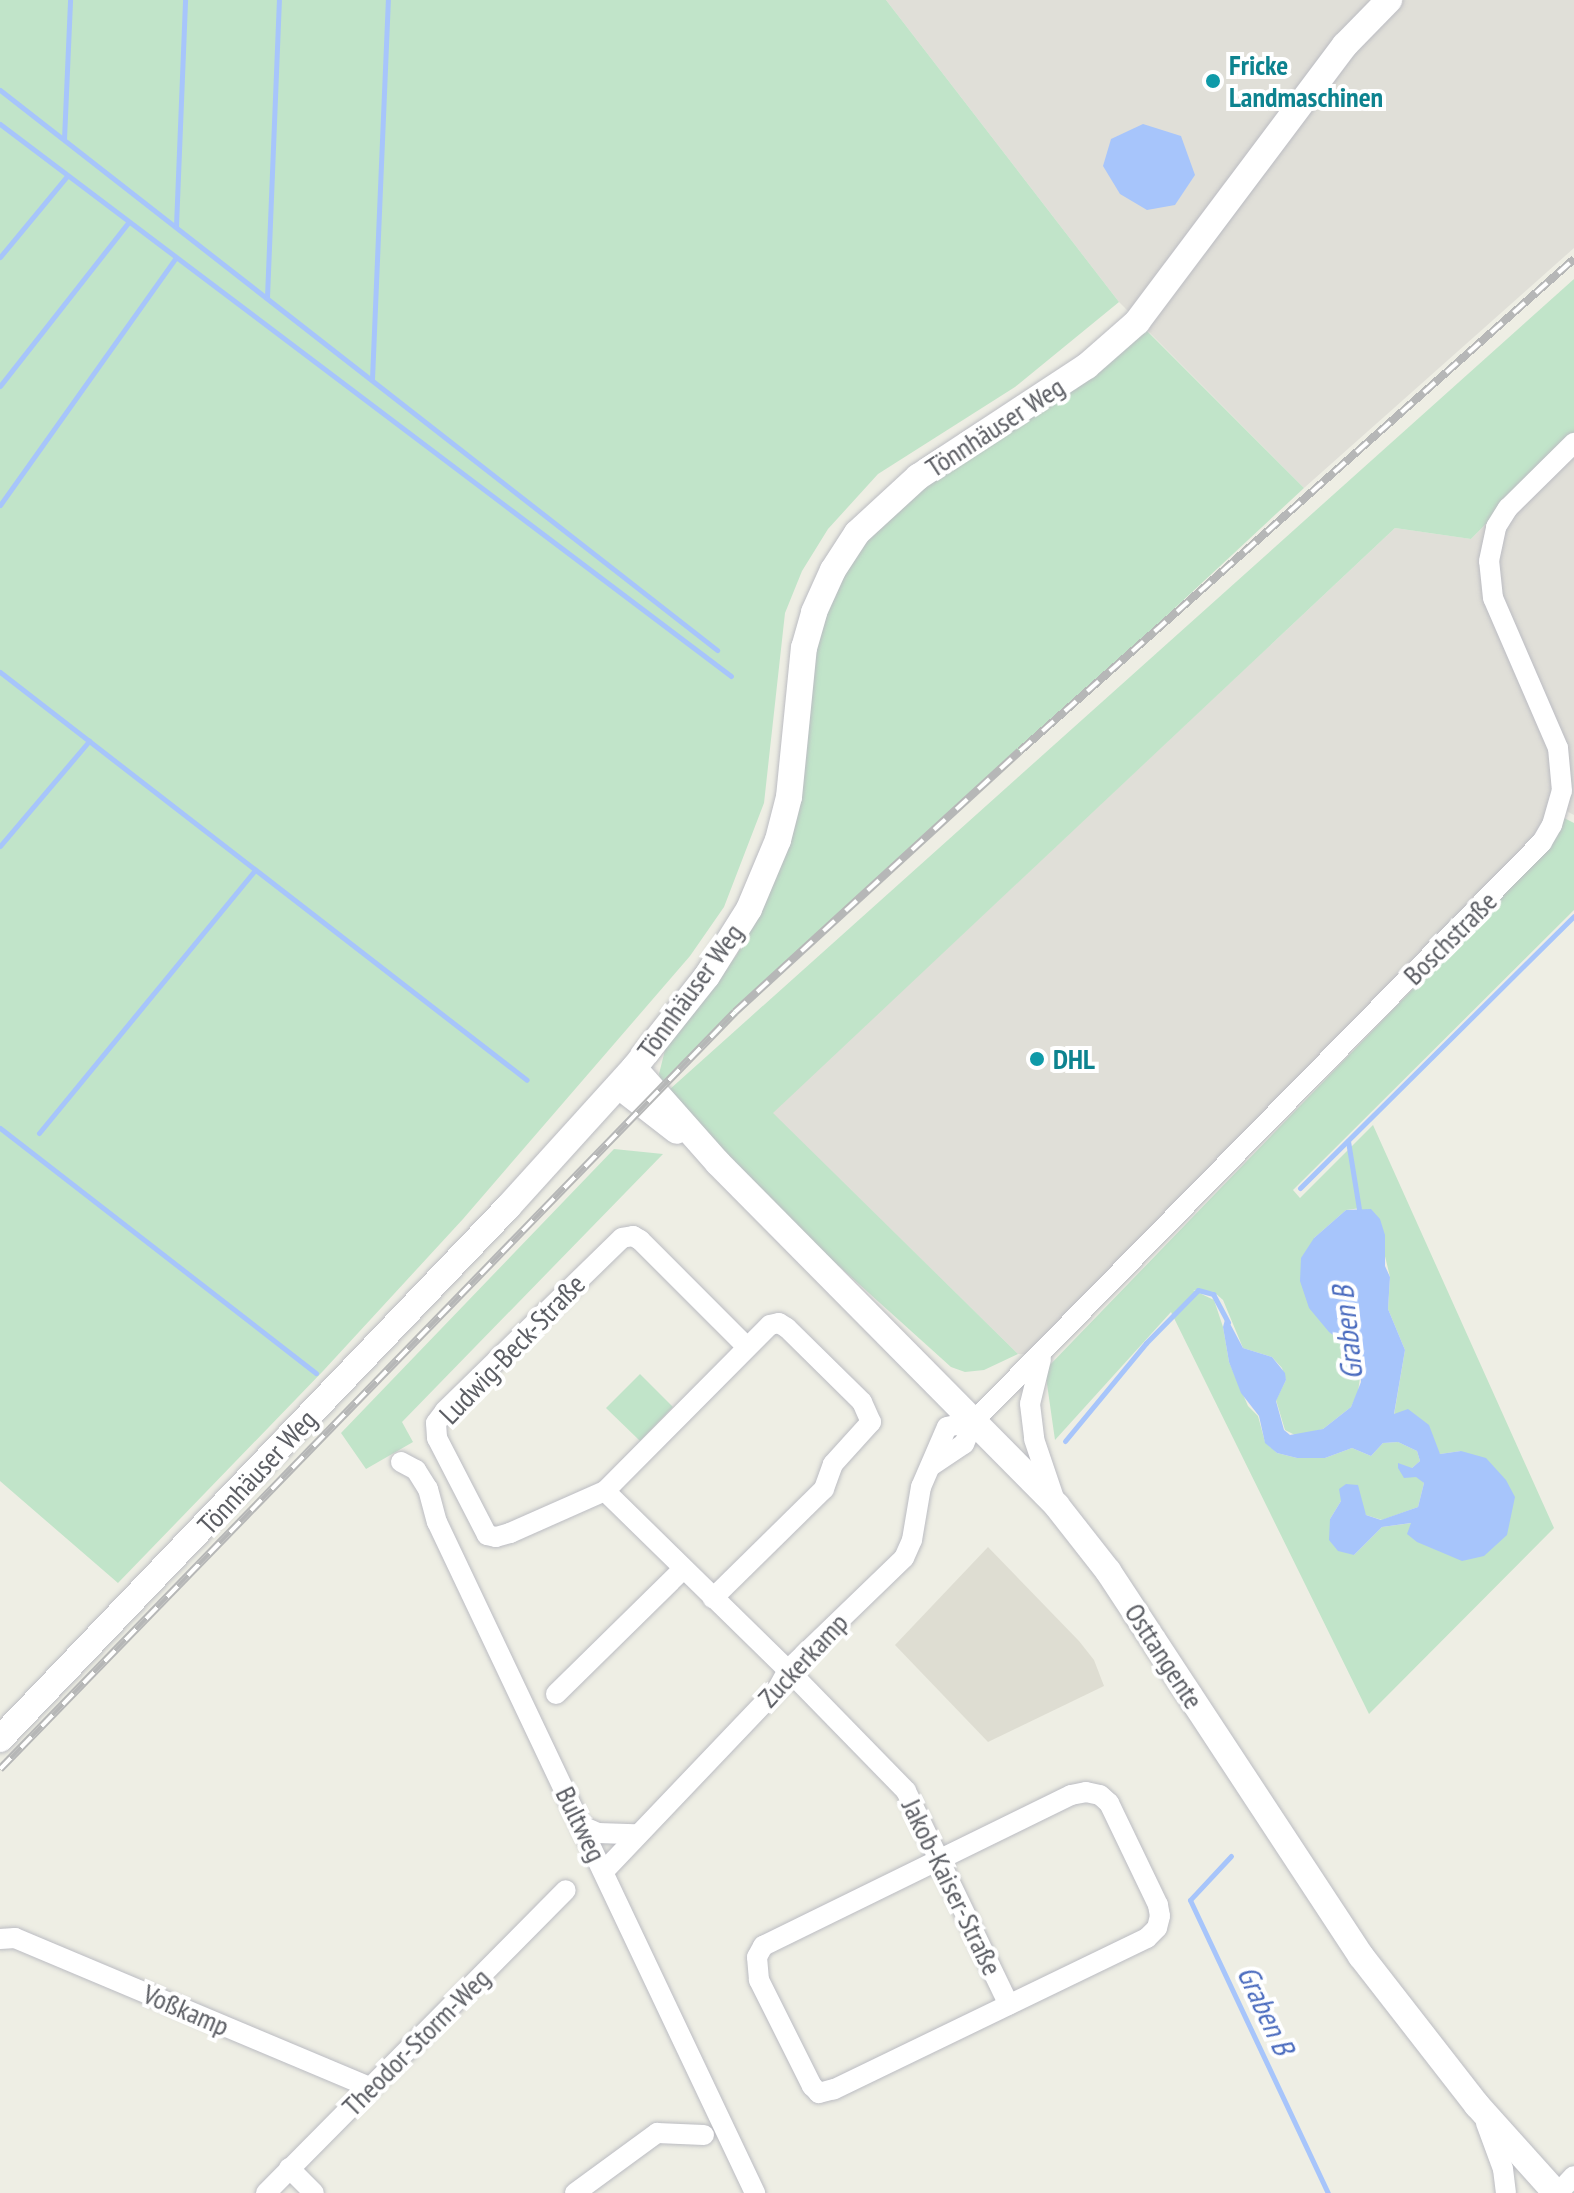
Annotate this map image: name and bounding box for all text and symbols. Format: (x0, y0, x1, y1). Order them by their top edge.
place label: Fricke Landmaschinen (1229, 48, 1383, 114)
marker: Fricke Landmaschinen (1204, 72, 1222, 90)
street label: Tönnhäuser Weg (919, 370, 1071, 484)
street label: Boschstraße (1396, 884, 1504, 992)
street label: Tönnhäuser Weg (630, 917, 750, 1065)
place label: DHL (1053, 1042, 1095, 1076)
marker: DHL (1028, 1050, 1046, 1068)
street label: Ludwig-Beck-Straße (432, 1267, 592, 1431)
water label: Graben B (1324, 1284, 1370, 1382)
street label: Tönnhäuser Weg (191, 1403, 323, 1541)
street label: Osttangente (1118, 1597, 1210, 1715)
street label: Zuckerkamp (751, 1606, 855, 1714)
street label: Bultweg (549, 1781, 613, 1867)
street label: Jakob-Kaiser-Straße (895, 1793, 1009, 1981)
water label: Graben B (1230, 1960, 1302, 2060)
street label: Theodor-Storm-Weg (335, 1961, 497, 2123)
street label: Voßkamp (138, 1977, 234, 2043)

